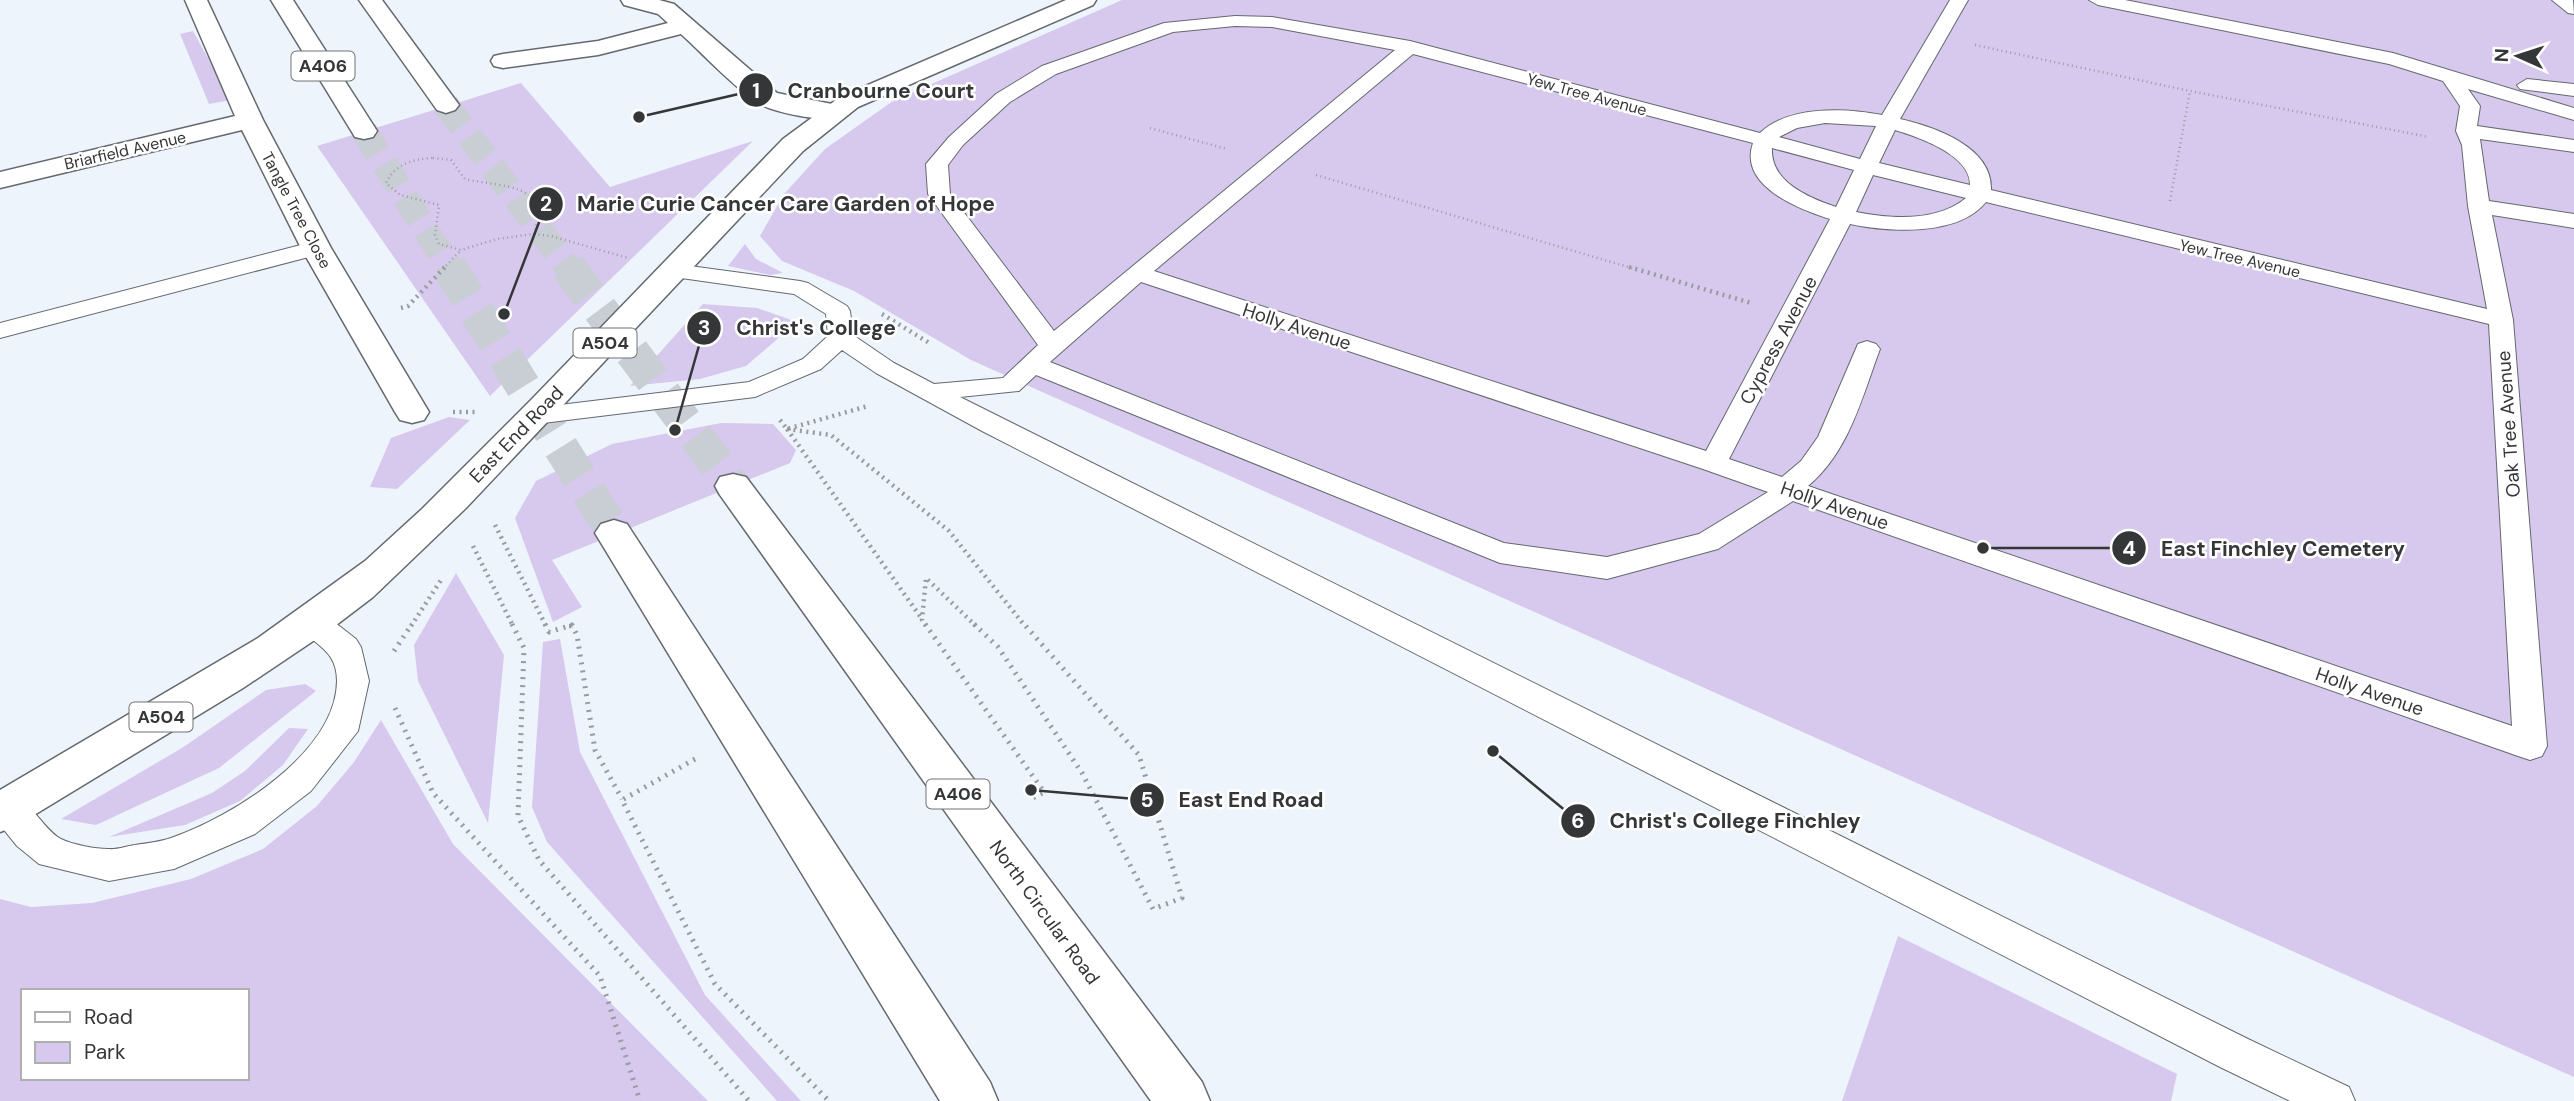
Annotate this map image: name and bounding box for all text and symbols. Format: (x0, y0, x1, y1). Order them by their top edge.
north arrow (2483, 21, 2553, 91)
text: N (2489, 48, 2514, 63)
road number: A406 (292, 52, 354, 80)
street label: Yew Tree Avenue (1524, 68, 1649, 121)
callout: Cranbourne Court (739, 69, 989, 111)
text: 1 (752, 77, 760, 105)
text: Cranbourne Court (788, 77, 974, 105)
street label: Briarfield Avenue (62, 126, 188, 175)
street label: Tangle Tree Close (257, 148, 336, 272)
callout: Marie Curie Cancer Care Garden of Hope (528, 183, 1009, 225)
text: 2 (540, 190, 552, 218)
text: Marie Curie Cancer Care Garden of Hope (577, 190, 995, 218)
street label: Yew Tree Avenue (2177, 234, 2302, 283)
street label: Cypress Avenue (1734, 272, 1823, 409)
street label: Holly Avenue (1239, 297, 1354, 356)
callout: Christ's College (687, 307, 910, 349)
text: 3 (698, 314, 710, 342)
text: Christ's College (736, 314, 896, 342)
road number: A504 (574, 328, 636, 358)
street label: Oak Tree Avenue (2491, 350, 2526, 498)
street label: East End Road (464, 381, 569, 488)
street label: Holly Avenue (1777, 475, 1892, 536)
callout: East Finchley Cemetery (2112, 527, 2419, 569)
text: 4 (2122, 535, 2136, 563)
text: East Finchley Cemetery (2161, 535, 2405, 563)
street label: Holly Avenue (2312, 661, 2427, 722)
road number: A504 (130, 702, 192, 732)
callout: East End Road (1130, 779, 1337, 821)
road number: A406 (926, 780, 990, 808)
text: 5 (1140, 786, 1154, 814)
text: East End Road (1179, 786, 1323, 814)
callout: Christ's College Finchley (1561, 800, 1875, 842)
text: 6 (1571, 807, 1585, 835)
text: Christ's College Finchley (1609, 807, 1861, 835)
street label: North Circular Road (984, 835, 1105, 989)
legend (21, 989, 248, 1080)
text: Road (84, 1003, 133, 1031)
text: Park (84, 1038, 126, 1066)

